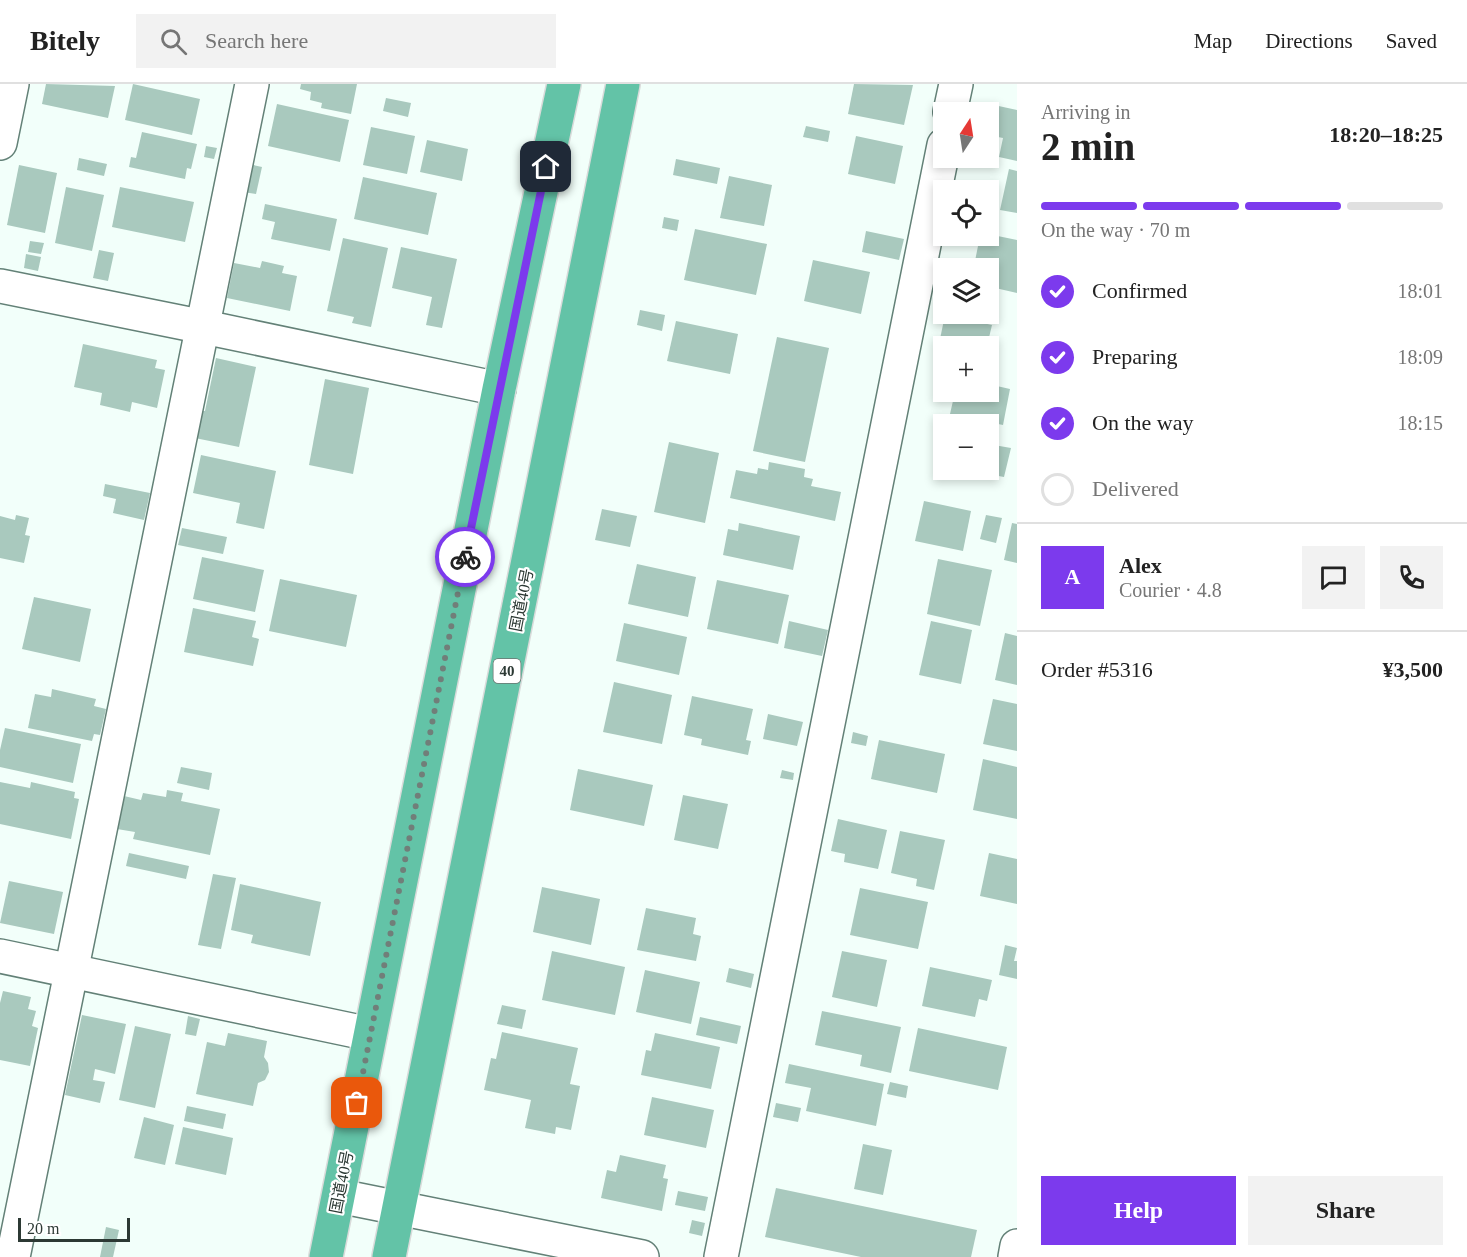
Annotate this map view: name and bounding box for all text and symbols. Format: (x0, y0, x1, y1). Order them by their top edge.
search box (136, 14, 556, 68)
text: Bitely (30, 25, 100, 56)
icon: search (157, 25, 190, 58)
text: Search here (205, 28, 308, 53)
text: Map (1194, 29, 1232, 53)
text: Directions (1265, 29, 1353, 53)
text: Saved (1386, 29, 1437, 53)
text: Arriving in (1041, 101, 1130, 123)
north arrow (933, 102, 999, 168)
map controls (933, 102, 999, 480)
text: 18:20–18:25 (1329, 122, 1443, 147)
text: 2 min (1041, 125, 1135, 168)
pin (520, 141, 571, 192)
icon: home (529, 150, 562, 183)
button: locate (933, 180, 999, 246)
text: On the way · 70 m (1041, 219, 1190, 241)
button: layers (933, 258, 999, 324)
icon: check (1041, 275, 1074, 308)
text: Confirmed (1092, 278, 1187, 303)
text: 18:01 (1397, 280, 1443, 302)
button: + (933, 336, 999, 402)
icon: check (1041, 341, 1074, 374)
text: Preparing (1092, 344, 1178, 369)
text: 18:09 (1397, 346, 1443, 368)
icon: check (1041, 407, 1074, 440)
text: On the way (1092, 410, 1193, 435)
text: 18:15 (1397, 412, 1443, 434)
button: − (933, 414, 999, 480)
text: Delivered (1092, 476, 1179, 501)
courier (435, 527, 495, 587)
icon: bike (449, 541, 482, 574)
button: chat (1302, 546, 1365, 609)
button: phone (1380, 546, 1443, 609)
text: Alex (1119, 553, 1162, 578)
text: A (1065, 564, 1080, 589)
street label: 国道40号 (507, 567, 536, 633)
text: Courier · 4.8 (1119, 579, 1222, 601)
text: Order #5316 (1041, 657, 1153, 682)
text: ¥3,500 (1383, 657, 1443, 682)
road number: 40 (494, 659, 520, 683)
pin (331, 1077, 382, 1128)
icon: bag (340, 1086, 373, 1119)
street label: 国道40号 (327, 1149, 356, 1215)
button: Help (1041, 1176, 1236, 1245)
button: Share (1248, 1176, 1443, 1245)
scale bar (18, 1215, 130, 1242)
text: 20 m (27, 1220, 59, 1237)

